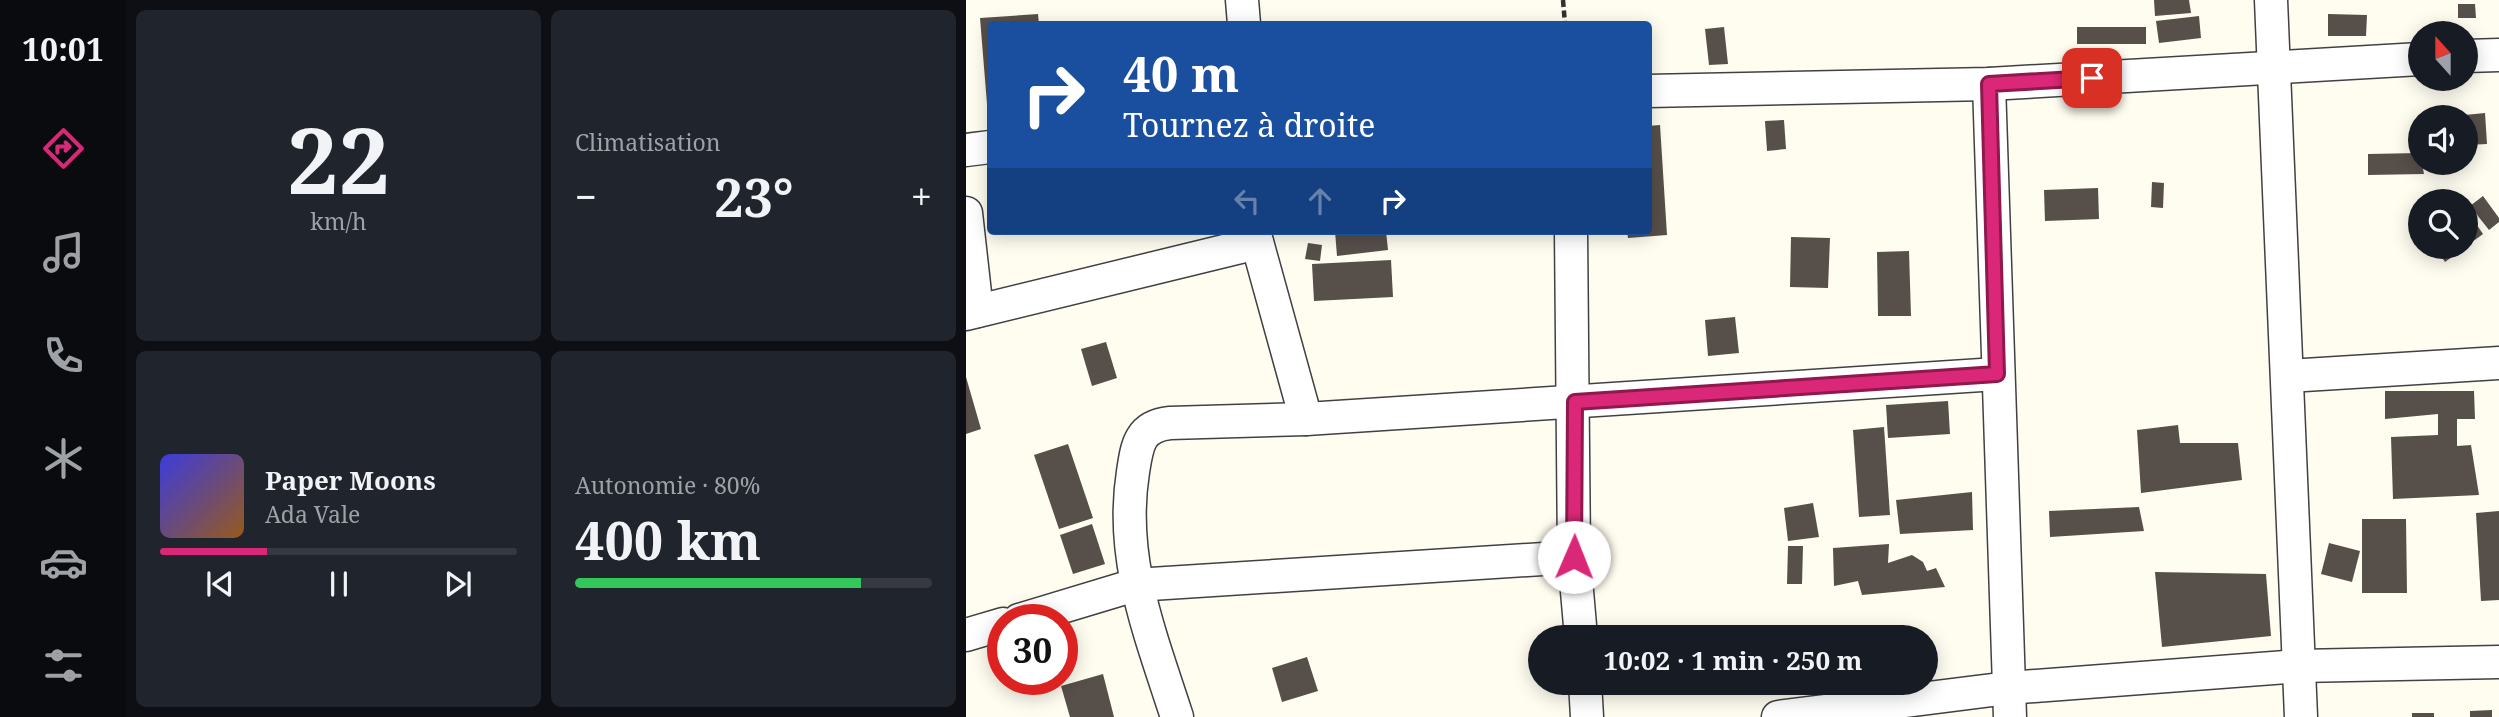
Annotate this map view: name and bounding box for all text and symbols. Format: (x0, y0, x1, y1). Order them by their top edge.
north arrow (2408, 21, 2478, 91)
map controls (2408, 21, 2478, 259)
text: 10:01 (22, 27, 104, 70)
text: 40 m (1123, 40, 1239, 106)
pin (2062, 48, 2122, 108)
icon: right (1008, 49, 1099, 140)
icon: arrive (2073, 59, 2111, 97)
text: 22 (287, 97, 390, 221)
text: Tournez à droite (1123, 103, 1375, 146)
button: sound (2408, 105, 2478, 175)
icon: directions (39, 124, 88, 173)
text: Climatisation (575, 126, 721, 158)
text: 23° (714, 161, 794, 232)
text: − (575, 170, 597, 222)
text: + (911, 170, 932, 222)
icon: left (1228, 182, 1266, 220)
icon: ahead (1301, 182, 1339, 220)
icon: right (1374, 182, 1412, 220)
button: search (2408, 189, 2478, 259)
text: km/h (310, 205, 367, 237)
icon: music (39, 228, 88, 277)
icon: phone (39, 331, 88, 380)
icon: climate (39, 434, 88, 483)
text: Paper Moons (265, 462, 436, 498)
text: Autonomie · 80% (575, 469, 760, 501)
text: Ada Vale (265, 498, 360, 530)
text: 400 km (575, 504, 761, 575)
position arrow (1537, 520, 1611, 594)
icon: car (39, 538, 88, 587)
icon: previous (201, 565, 239, 603)
icon: pause (320, 565, 358, 603)
icon: next (439, 565, 477, 603)
speed limit sign: 30 (987, 604, 1078, 695)
icon: filters (39, 641, 88, 690)
text: 10:02 · 1 min · 250 m (1603, 642, 1863, 678)

